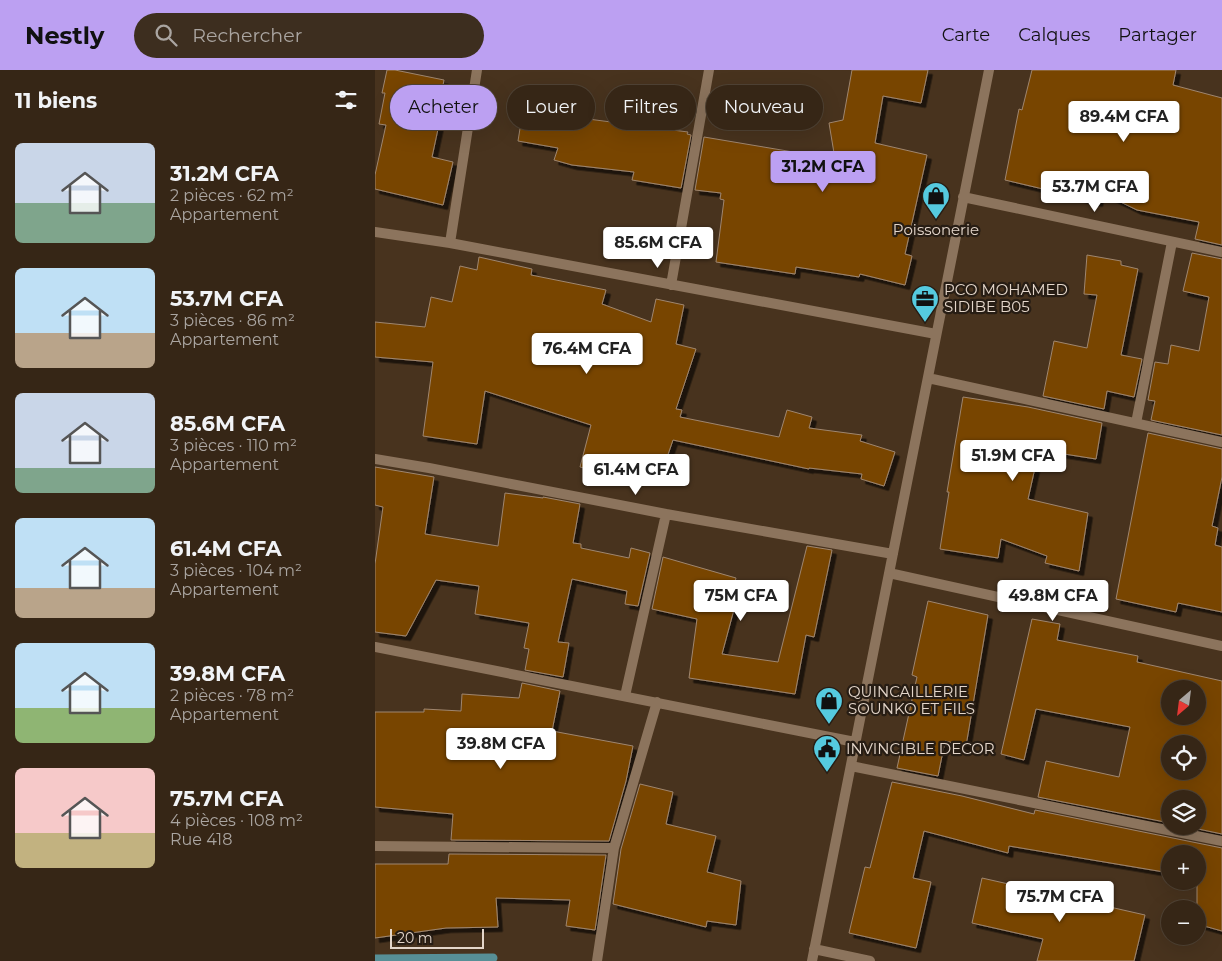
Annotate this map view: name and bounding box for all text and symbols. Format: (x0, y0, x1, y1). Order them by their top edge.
search box (134, 13, 484, 58)
text: Nestly (25, 21, 104, 50)
icon: search (152, 21, 180, 49)
text: Rechercher (192, 24, 302, 47)
text: Carte (942, 24, 990, 46)
text: Calques (1018, 24, 1090, 46)
text: Partager (1118, 24, 1197, 46)
chip: Acheter (390, 85, 497, 130)
chip: Louer (507, 85, 595, 130)
chip: Filtres (605, 85, 696, 130)
chip: Nouveau (706, 85, 823, 130)
icon: filters (332, 86, 360, 114)
text: 11 biens (15, 88, 97, 113)
pin: 89.4M CFA (1067, 100, 1181, 143)
text: 89.4M CFA (1079, 107, 1169, 126)
pin: 31.2M CFA (766, 150, 880, 193)
text: 31.2M CFA (782, 157, 864, 176)
text: 31.2M CFA (170, 161, 279, 186)
icon: home (55, 163, 115, 223)
pin: 53.7M CFA (1038, 170, 1152, 213)
text: 53.7M CFA (1052, 177, 1138, 196)
shop icon: Poissonerie (921, 181, 951, 220)
text: 2 pièces · 62 m² (170, 186, 294, 205)
text: Appartement (170, 205, 279, 224)
place label: Poissonerie (893, 220, 979, 239)
pin: 85.6M CFA (601, 226, 715, 269)
text: 85.6M CFA (614, 233, 702, 252)
place label: PCO MOHAMED SIDIBE B05 (944, 280, 1068, 316)
office icon: PCO MOHAMED SIDIBE B05 (910, 284, 940, 323)
text: 53.7M CFA (170, 286, 283, 311)
icon: home (55, 288, 115, 348)
text: 3 pièces · 86 m² (170, 311, 295, 330)
text: Appartement (170, 330, 279, 349)
pin: 76.4M CFA (530, 332, 644, 375)
text: 76.4M CFA (543, 339, 631, 358)
text: 85.6M CFA (170, 411, 285, 436)
icon: home (55, 413, 115, 473)
text: 3 pièces · 110 m² (170, 436, 297, 455)
pin: 51.9M CFA (956, 440, 1070, 482)
text: 51.9M CFA (971, 446, 1055, 465)
pin: 61.4M CFA (579, 454, 693, 496)
text: Appartement (170, 455, 279, 474)
text: 61.4M CFA (593, 460, 679, 479)
text: 61.4M CFA (170, 536, 282, 561)
icon: home (55, 538, 115, 598)
text: 3 pièces · 104 m² (170, 561, 302, 580)
text: Appartement (170, 580, 279, 599)
pin: 75M CFA (695, 580, 787, 622)
pin: 49.8M CFA (996, 580, 1110, 622)
text: 75M CFA (705, 586, 777, 605)
text: 49.8M CFA (1008, 586, 1098, 605)
text: 39.8M CFA (170, 661, 285, 686)
icon: home (55, 663, 115, 723)
north arrow (1161, 680, 1206, 725)
map controls (1161, 680, 1206, 945)
place label: QUINCAILLERIE SOUNKO ET FILS (848, 682, 975, 718)
text: 2 pièces · 78 m² (170, 686, 294, 705)
shop icon: QUINCAILLERIE SOUNKO ET FILS (814, 686, 844, 725)
text: Appartement (170, 705, 279, 724)
pin: 39.8M CFA (444, 728, 558, 770)
text: 39.8M CFA (457, 734, 545, 753)
public building icon: INVINCIBLE DECOR (812, 734, 842, 773)
button: locate (1161, 735, 1206, 780)
place label: INVINCIBLE DECOR (846, 739, 995, 758)
text: 75.7M CFA (170, 786, 283, 811)
icon: home (55, 788, 115, 848)
button: layers (1161, 790, 1206, 835)
text: 4 pièces · 108 m² (170, 811, 303, 830)
text: Rue 418 (170, 830, 232, 849)
button: + (1161, 845, 1206, 890)
pin: 75.7M CFA (1003, 880, 1117, 923)
text: 75.7M CFA (1017, 887, 1103, 906)
button: − (1161, 900, 1206, 945)
scale bar (390, 926, 484, 949)
text: 20 m (397, 929, 433, 947)

